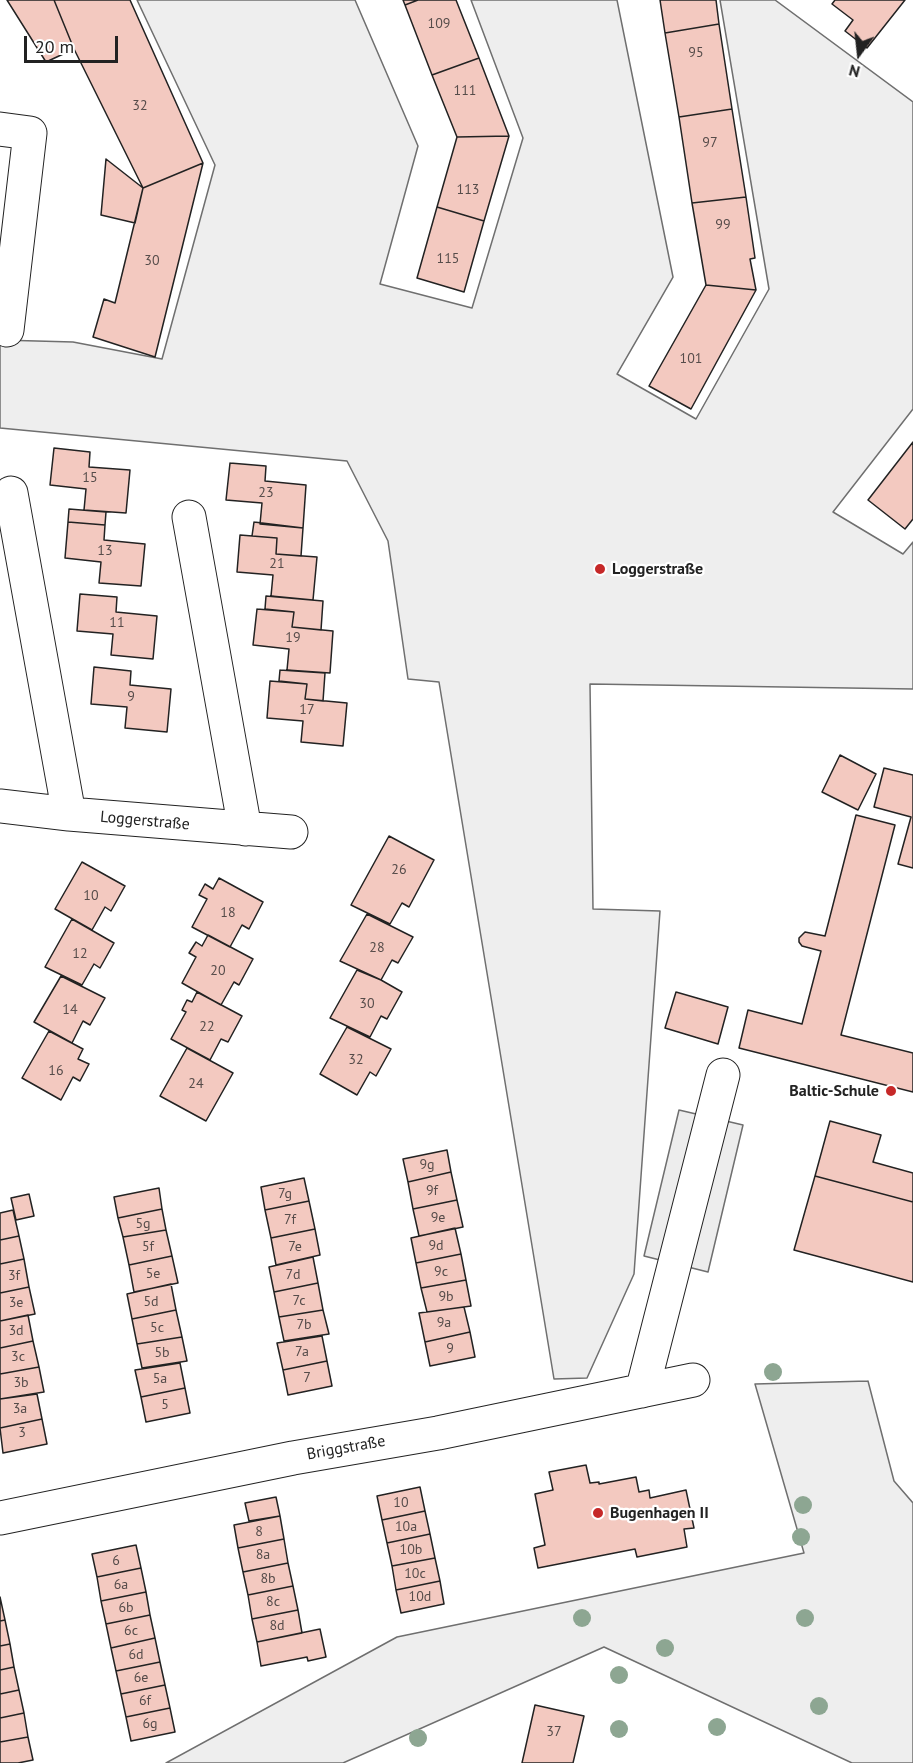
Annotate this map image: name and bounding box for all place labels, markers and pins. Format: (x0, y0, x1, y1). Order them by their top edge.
place label: Loggerstraße (612, 559, 703, 579)
marker: Loggerstraße (593, 562, 607, 576)
place label: Baltic-Schule (789, 1081, 879, 1101)
marker: Baltic-Schule (884, 1084, 898, 1098)
place label: Bugenhagen II (610, 1503, 709, 1523)
marker: Bugenhagen II (591, 1506, 605, 1520)

